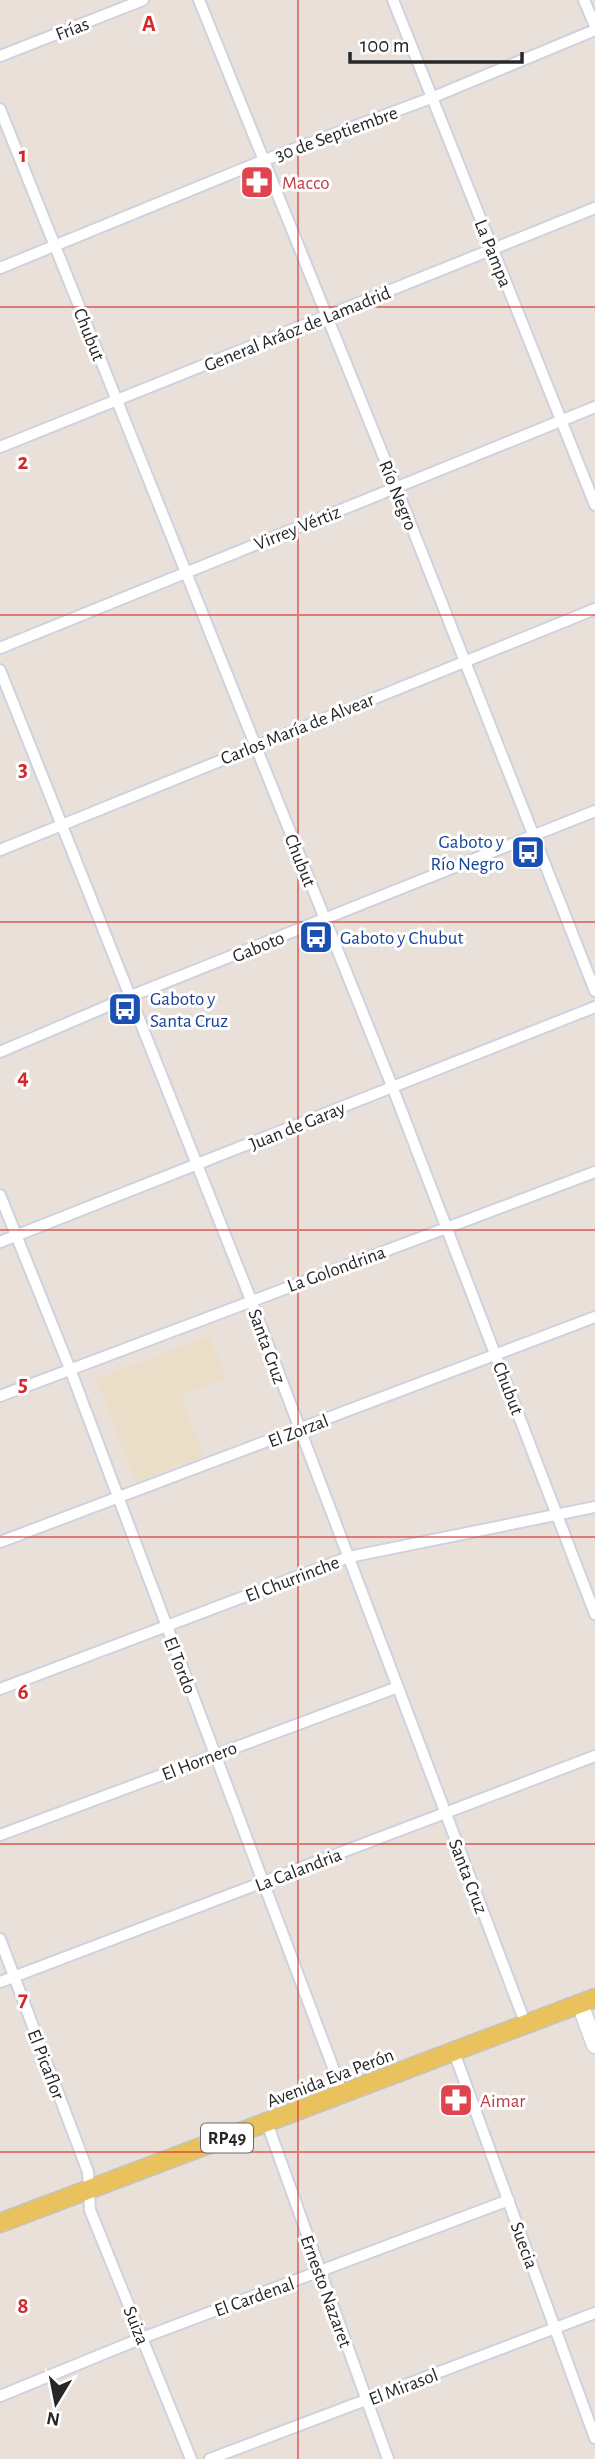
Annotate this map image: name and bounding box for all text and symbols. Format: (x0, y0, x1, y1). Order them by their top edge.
text: A (142, 13, 156, 36)
street label: Frías (53, 14, 92, 44)
scale bar (350, 21, 522, 65)
text: 100 m (360, 35, 410, 56)
street label: 30 de Septiembre (273, 103, 400, 165)
text: 1 (19, 144, 27, 167)
pharmacy icon: Macco (238, 163, 276, 201)
place label: Macco (282, 174, 330, 193)
street label: La Pampa (470, 217, 515, 290)
street label: General Aráoz de Lamadrid (202, 283, 394, 375)
street label: Chubut (70, 306, 108, 364)
text: 2 (18, 451, 29, 474)
street label: Río Negro (375, 458, 420, 533)
street label: Virrey Vértiz (252, 503, 343, 554)
street label: Carlos María de Alvear (218, 690, 377, 769)
text: 3 (18, 758, 28, 781)
street label: Chubut (281, 832, 319, 890)
place label: Gaboto y Río Negro (431, 833, 504, 874)
bus stop icon: Gaboto y Río Negro (509, 833, 547, 871)
bus stop icon: Gaboto y Chubut (297, 918, 335, 956)
street label: Gaboto (230, 928, 287, 966)
place label: Gaboto y Chubut (340, 929, 464, 948)
bus stop icon: Gaboto y Santa Cruz (106, 990, 144, 1028)
place label: Gaboto y Santa Cruz (150, 990, 228, 1031)
text: 4 (17, 1066, 29, 1089)
street label: Juan de Garay (247, 1099, 348, 1154)
street label: La Golondrina (285, 1243, 388, 1296)
street label: Santa Cruz (244, 1307, 289, 1387)
street label: Chubut (489, 1359, 526, 1418)
text: 5 (18, 1373, 28, 1396)
street label: El Zorzal (266, 1411, 331, 1452)
street label: El Churrinche (243, 1553, 342, 1606)
street label: El Tordo (160, 1634, 199, 1697)
text: 6 (17, 1681, 29, 1704)
street label: El Hornero (159, 1738, 240, 1784)
street label: Santa Cruz (445, 1837, 491, 1917)
street label: La Calandria (253, 1845, 345, 1896)
text: 7 (18, 1988, 28, 2011)
street label: El Picaflor (24, 2027, 68, 2102)
street label: Avenida Eva Perón (264, 2045, 397, 2111)
pharmacy icon: Aimar (437, 2081, 475, 2119)
place label: Aimar (480, 2092, 526, 2111)
road number: RP49 (201, 2124, 253, 2152)
street label: Suecia (506, 2220, 541, 2272)
street label: Ernesto Nazaret (297, 2233, 355, 2350)
street label: El Cardenal (212, 2274, 297, 2321)
text: 8 (17, 2295, 29, 2318)
street label: Suiza (119, 2304, 152, 2348)
street label: El Mirasol (366, 2366, 441, 2409)
north arrow (21, 2368, 91, 2438)
text: N (45, 2408, 61, 2429)

